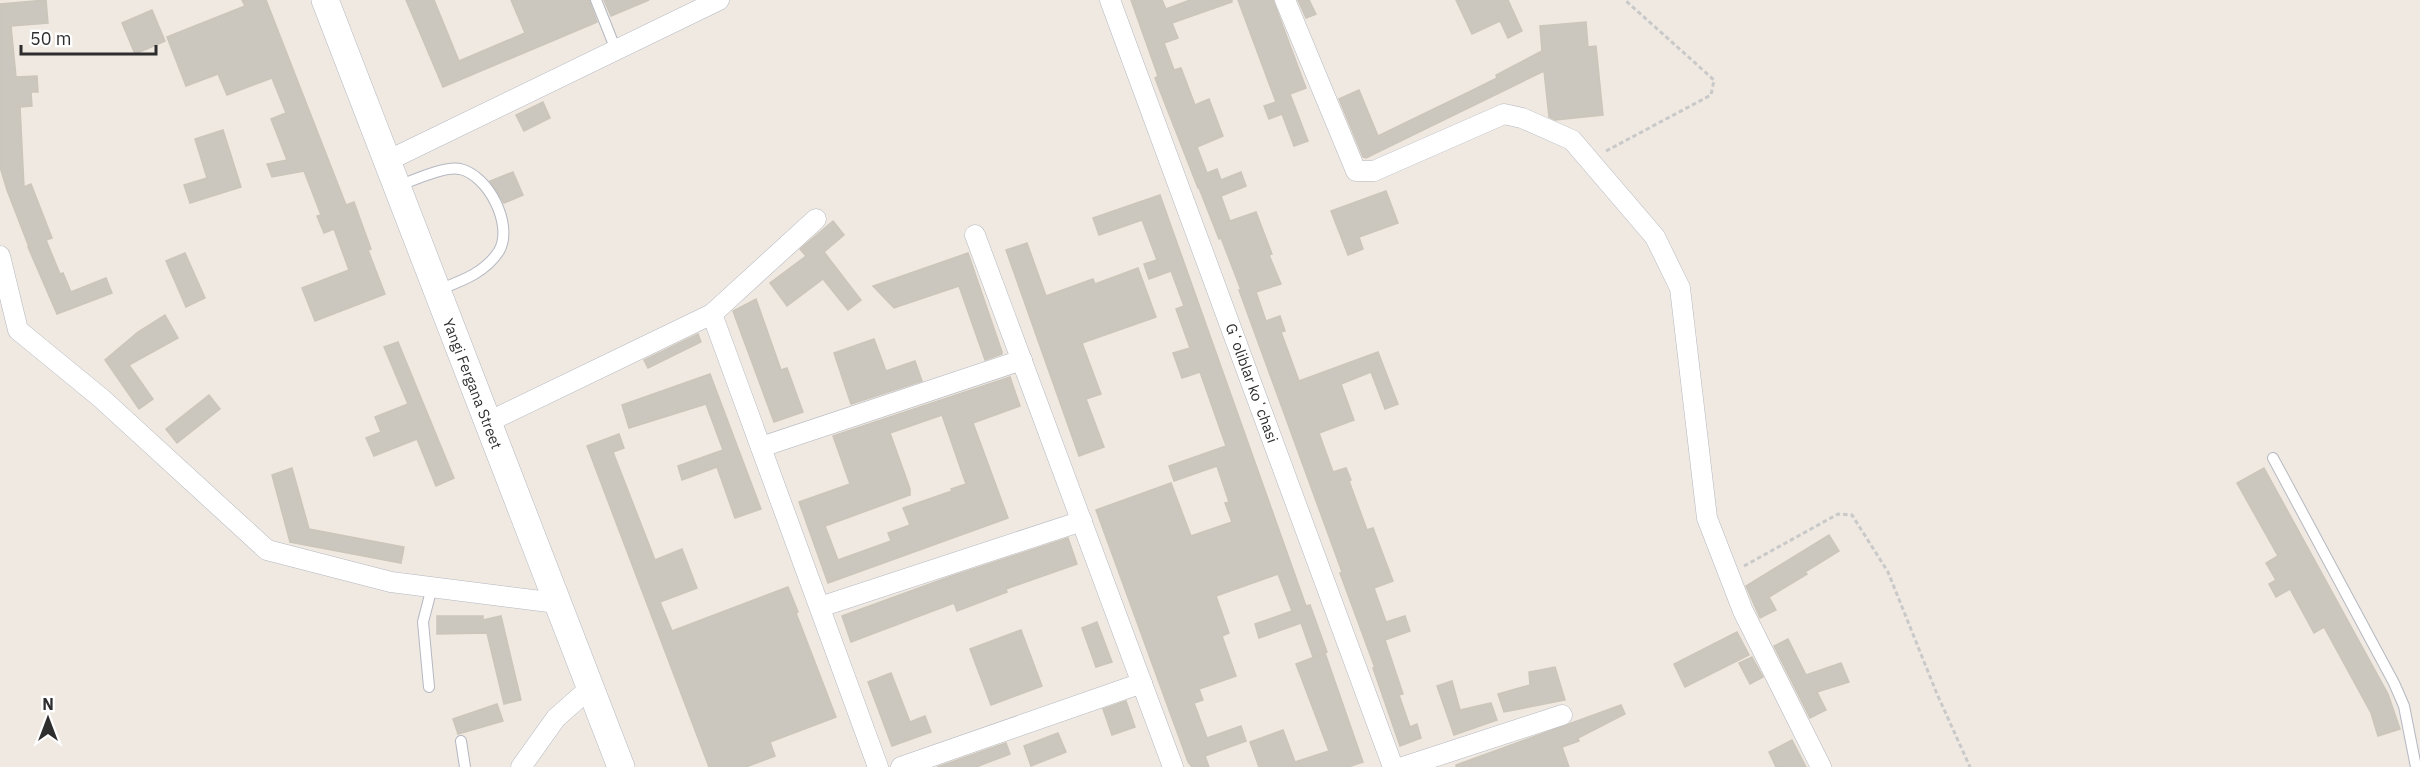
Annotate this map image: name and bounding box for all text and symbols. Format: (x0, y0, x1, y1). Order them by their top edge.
scale bar (21, 18, 156, 56)
text: 50 m (30, 27, 72, 50)
street label: Yangi Fergana Street (439, 315, 507, 451)
street label: Gʻoliblar koʻchasi (1222, 321, 1282, 445)
north arrow (18, 689, 78, 749)
text: N (42, 694, 54, 714)

